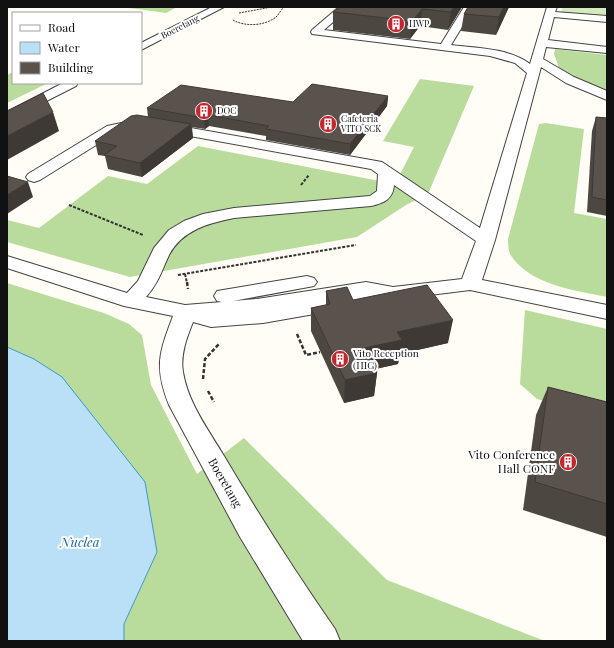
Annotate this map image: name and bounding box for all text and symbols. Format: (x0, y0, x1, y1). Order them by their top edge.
street label: Boeretang (158, 11, 201, 41)
legend (12, 12, 142, 84)
building icon: HWP (386, 14, 406, 34)
place label: HWP (409, 17, 429, 29)
text: Road (48, 19, 75, 35)
text: Water (47, 39, 81, 55)
text: Building (48, 59, 94, 75)
building icon: DOC (194, 101, 214, 121)
place label: DOC (217, 104, 236, 116)
place label: Cafeteria VITO SCK (340, 112, 381, 134)
building icon: Cafeteria VITO SCK (318, 114, 338, 134)
place label: Vito Reception (HIG) (352, 346, 419, 372)
building icon: Vito Reception (HIG) (330, 349, 350, 369)
place label: Vito Conference Hall CONF (467, 446, 555, 476)
building icon: Vito Conference Hall CONF (558, 452, 578, 472)
street label: Boeretang (205, 455, 247, 511)
water label: Nuclea (60, 533, 100, 550)

